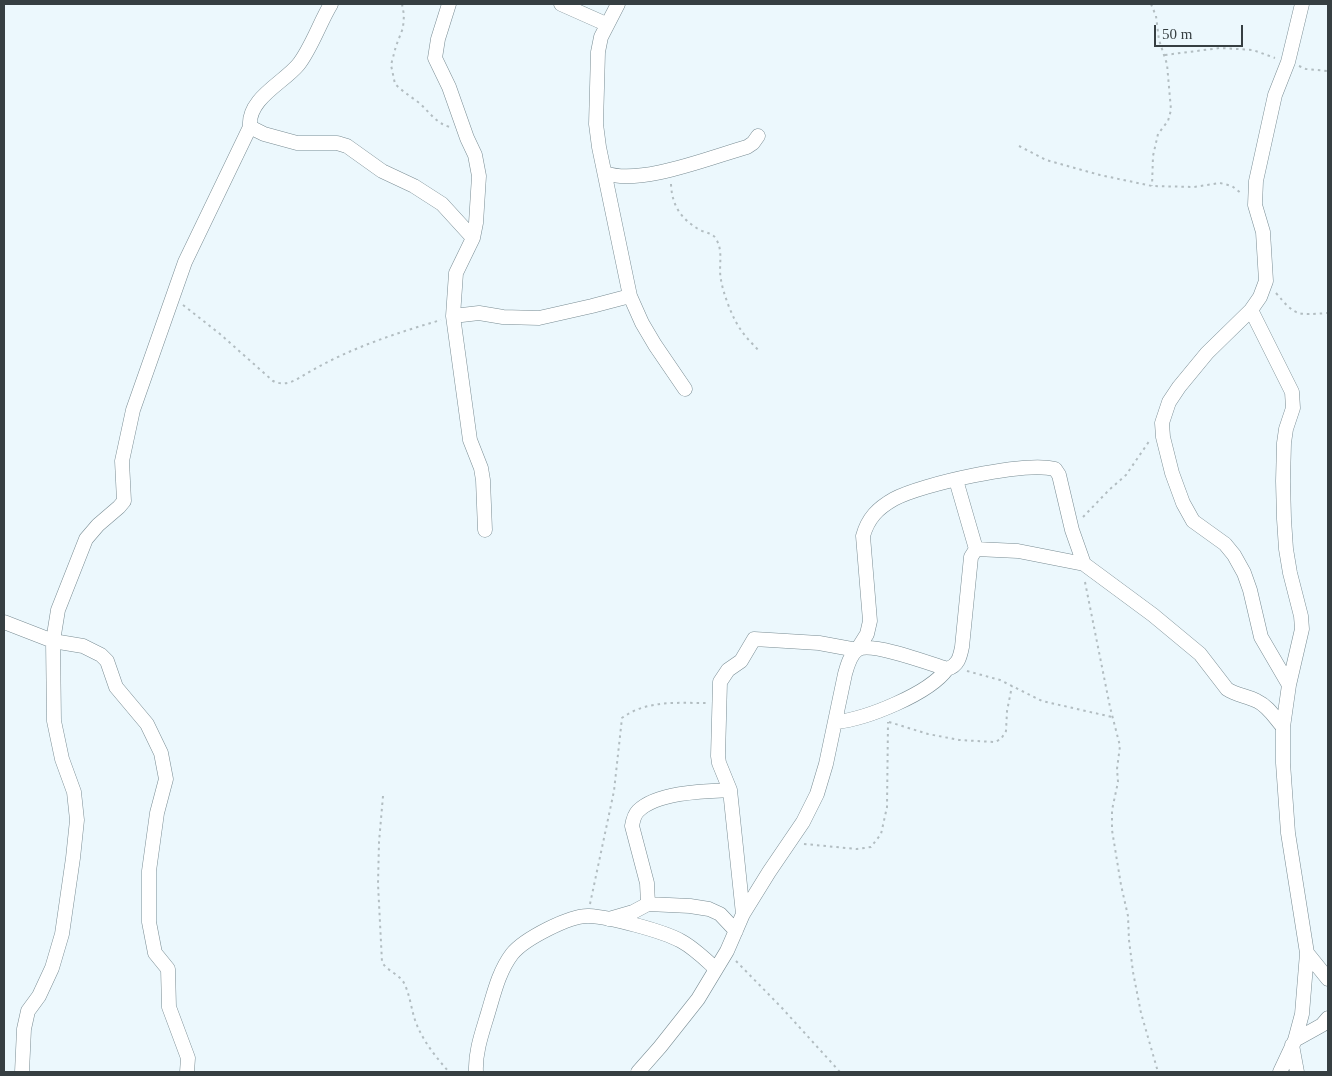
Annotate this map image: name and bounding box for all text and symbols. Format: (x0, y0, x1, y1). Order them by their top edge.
scale bar (1157, 15, 1246, 47)
text: 50 m (1162, 26, 1192, 42)

